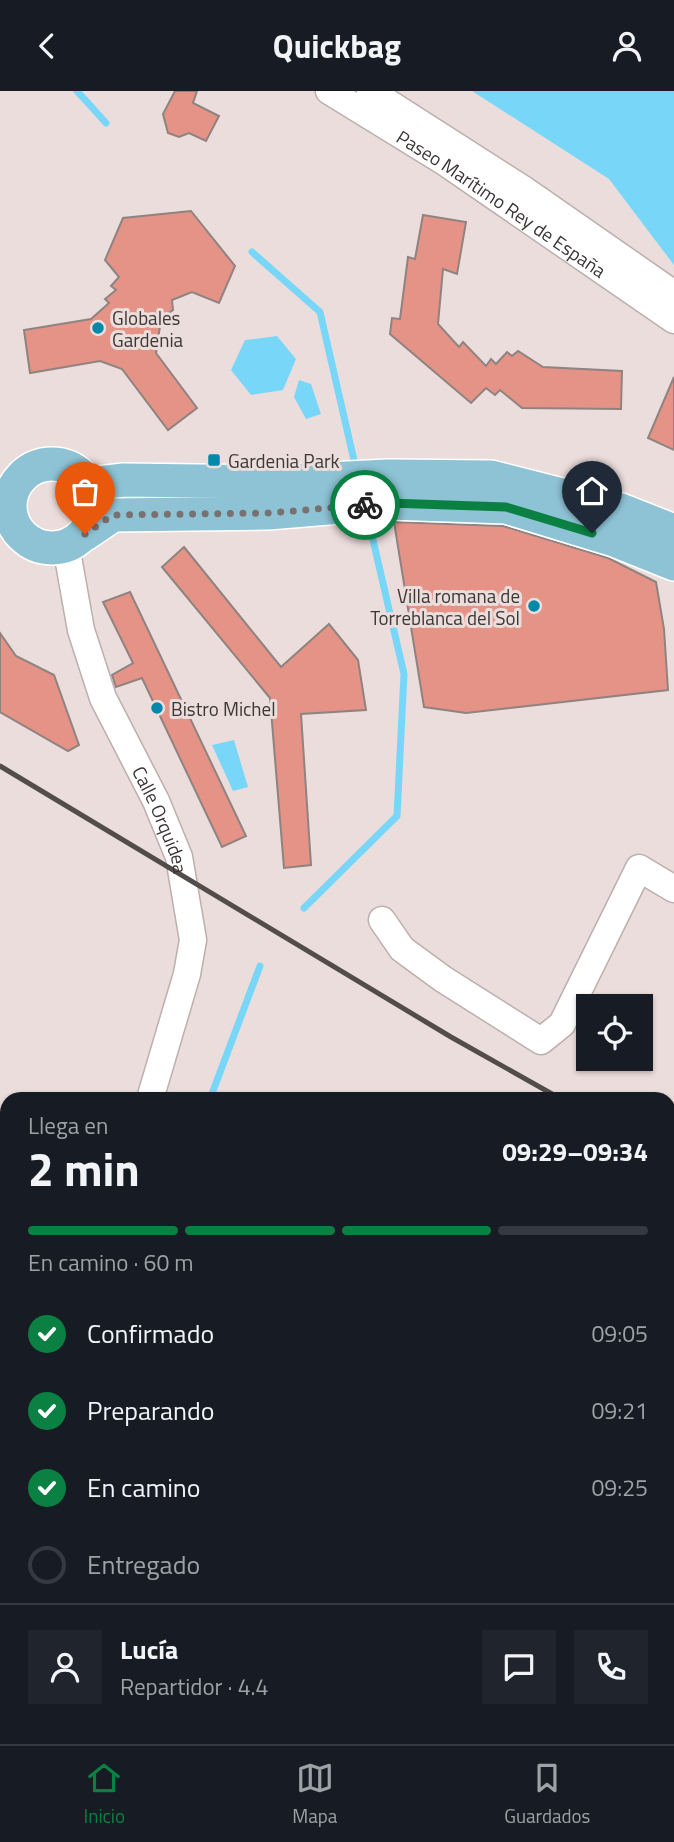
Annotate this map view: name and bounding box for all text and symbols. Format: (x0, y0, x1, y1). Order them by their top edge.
text: Quickbag (273, 22, 401, 70)
icon: back (28, 27, 66, 65)
icon: person (608, 27, 646, 65)
street label: Paseo Marítimo Rey de España (391, 122, 613, 284)
place label: Globales Gardenia (112, 303, 184, 354)
marker: Globales Gardenia (90, 320, 106, 336)
place label: Gardenia Park (228, 446, 340, 475)
marker: Gardenia Park (206, 452, 222, 468)
pin (562, 461, 622, 533)
pin (55, 462, 115, 534)
courier (330, 470, 400, 540)
icon: home (573, 472, 611, 510)
icon: bag (66, 473, 104, 511)
icon: bike (346, 486, 384, 524)
place label: Villa romana de Torreblanca del Sol (370, 581, 520, 632)
marker: Villa romana de Torreblanca del Sol (526, 598, 542, 614)
place label: Bistro Michel (171, 694, 276, 723)
marker: Bistro Michel (149, 700, 165, 716)
street label: Calle Orquidea (126, 761, 196, 876)
map controls (576, 994, 653, 1071)
button: locate (576, 994, 653, 1071)
text: Llega en (28, 1108, 108, 1143)
text: 09:29–09:34 (502, 1132, 648, 1171)
text: 2 min (28, 1134, 140, 1204)
text: En camino · 60 m (28, 1245, 194, 1280)
text: Confirmado (87, 1314, 214, 1353)
icon: check (28, 1315, 66, 1353)
text: 09:05 (591, 1316, 648, 1351)
text: Preparando (87, 1391, 214, 1430)
icon: check (28, 1392, 66, 1430)
text: 09:21 (591, 1393, 648, 1428)
text: En camino (87, 1468, 201, 1507)
icon: check (28, 1469, 66, 1507)
text: 09:25 (591, 1470, 648, 1505)
text: Entregado (87, 1545, 200, 1584)
button: person (28, 1630, 102, 1704)
text: Lucía (120, 1630, 178, 1669)
button: chat (482, 1630, 556, 1704)
button: phone (574, 1630, 648, 1704)
text: Repartidor · 4.4 (120, 1669, 268, 1704)
tab: Inicio (84, 1759, 125, 1830)
tab: Mapa (292, 1759, 337, 1830)
tab: Guardados (504, 1759, 590, 1830)

